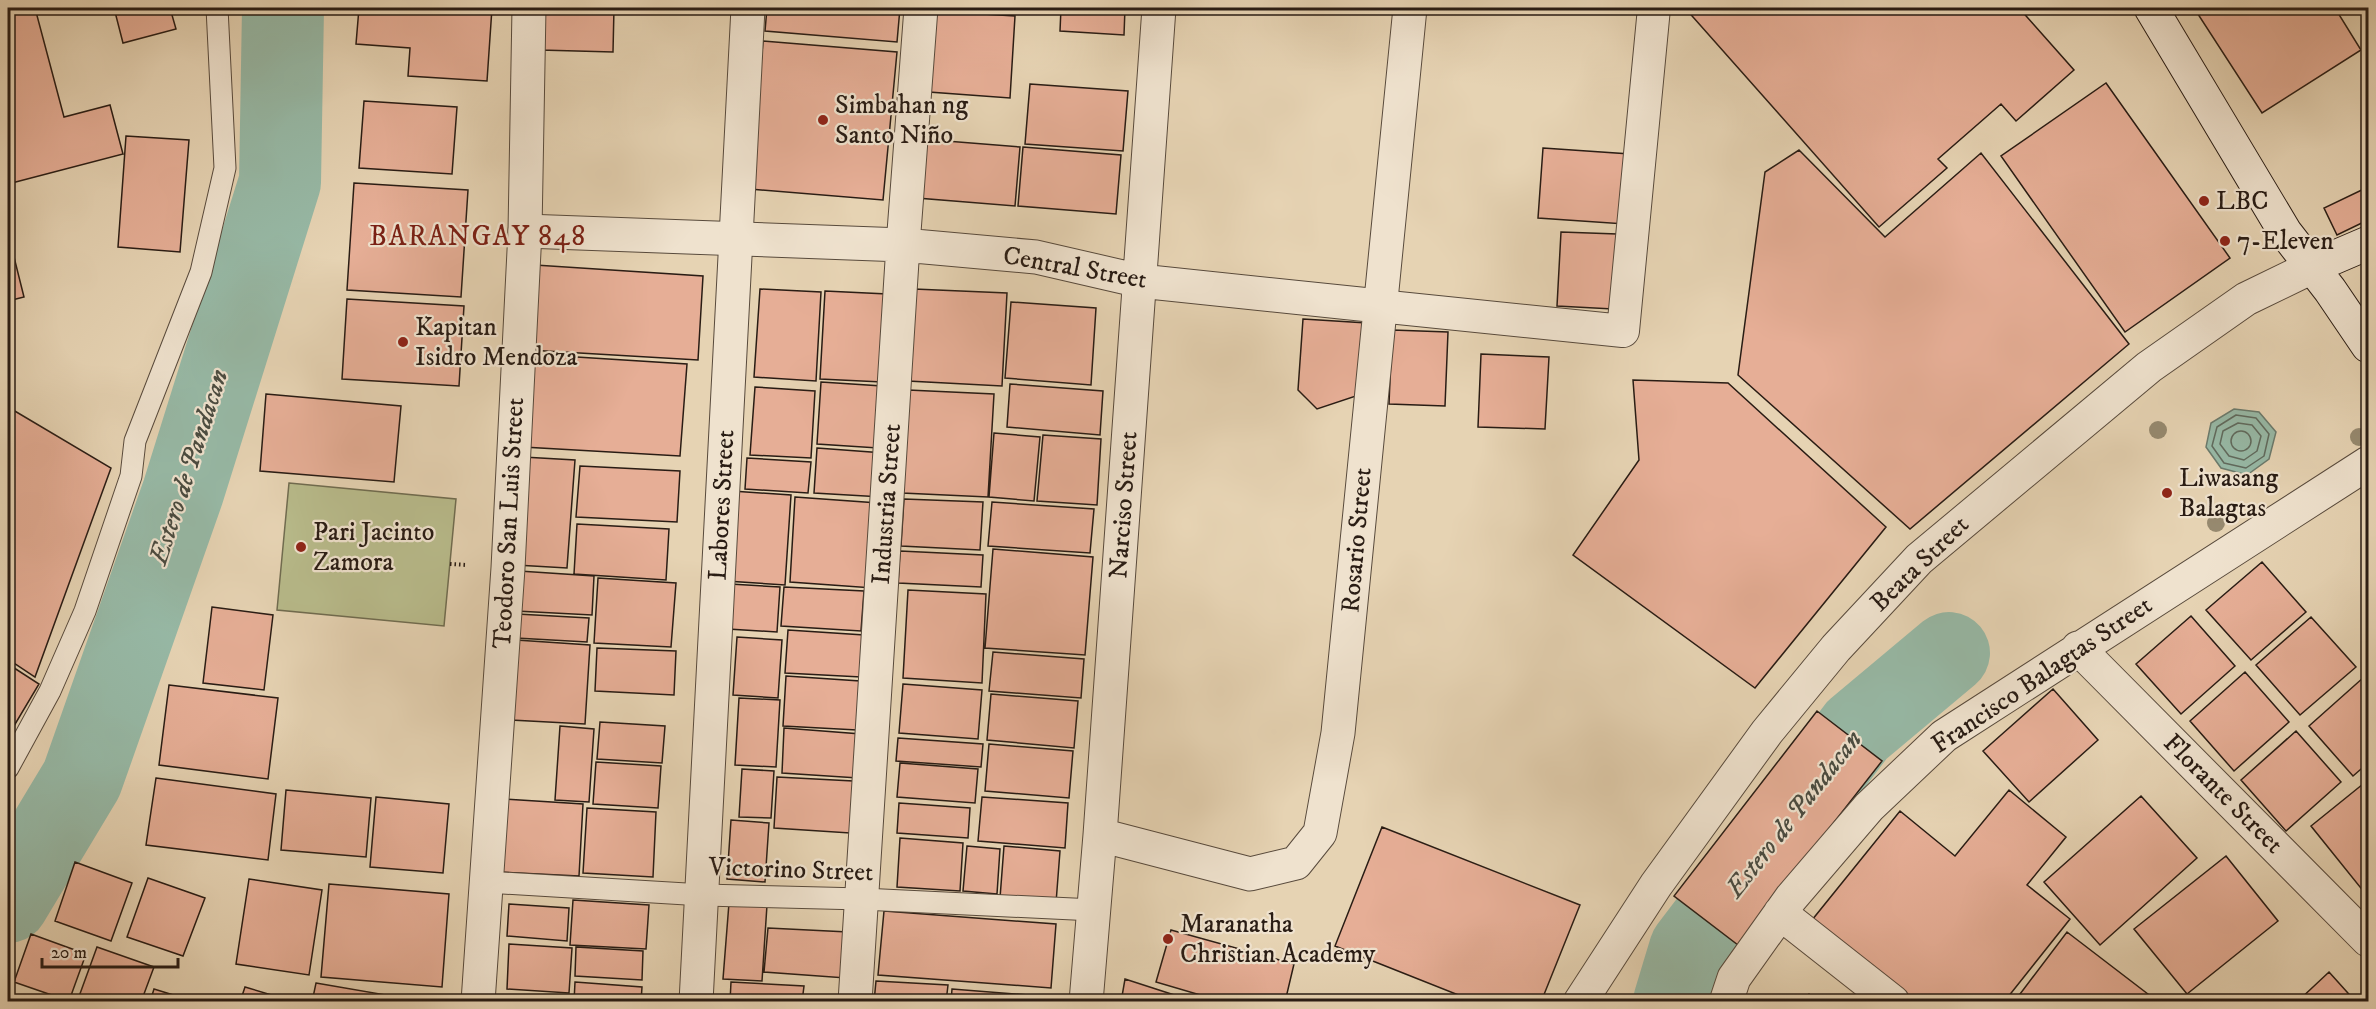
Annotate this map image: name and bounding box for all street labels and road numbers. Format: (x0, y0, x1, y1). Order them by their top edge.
street label: Central Street (1001, 239, 1149, 297)
street label: Teodoro San Luis Street (486, 397, 532, 649)
street label: Industria Street (865, 422, 909, 586)
street label: Labores Street (702, 429, 742, 581)
street label: Narciso Street (1102, 430, 1146, 580)
street label: Rosario Street (1334, 466, 1380, 614)
street label: Beata Street (1864, 509, 1976, 619)
street label: Francisco Balagtas Street (1925, 589, 2159, 761)
street label: Florante Street (2156, 727, 2290, 861)
street label: Victorino Street (707, 851, 874, 889)

